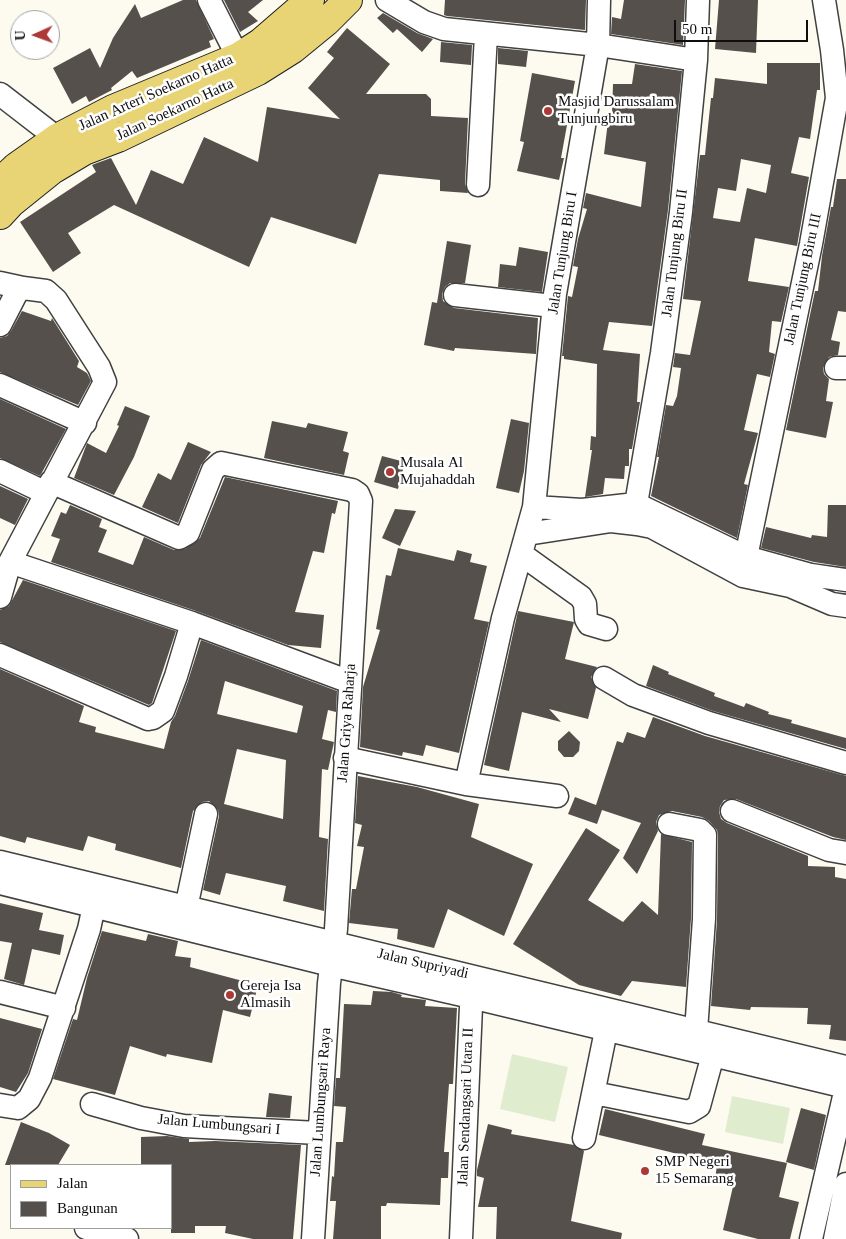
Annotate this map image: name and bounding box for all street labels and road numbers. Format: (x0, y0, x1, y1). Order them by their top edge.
street label: Jalan Arteri Soekarno Hatta (76, 51, 236, 135)
street label: Jalan Soekarno Hatta (113, 75, 237, 145)
street label: Jalan Tunjung Biru II (658, 188, 692, 318)
street label: Jalan Tunjung Biru I (544, 190, 582, 316)
street label: Jalan Tunjung Biru III (780, 212, 826, 346)
street label: Jalan Griya Raharja (334, 663, 360, 783)
street label: Jalan Supriyadi (376, 945, 470, 983)
street label: Jalan Lumbungsari Raya (307, 1027, 335, 1177)
street label: Jalan Sendangsari Utara II (454, 1027, 478, 1187)
street label: Jalan Lumbungsari I (157, 1111, 281, 1139)

